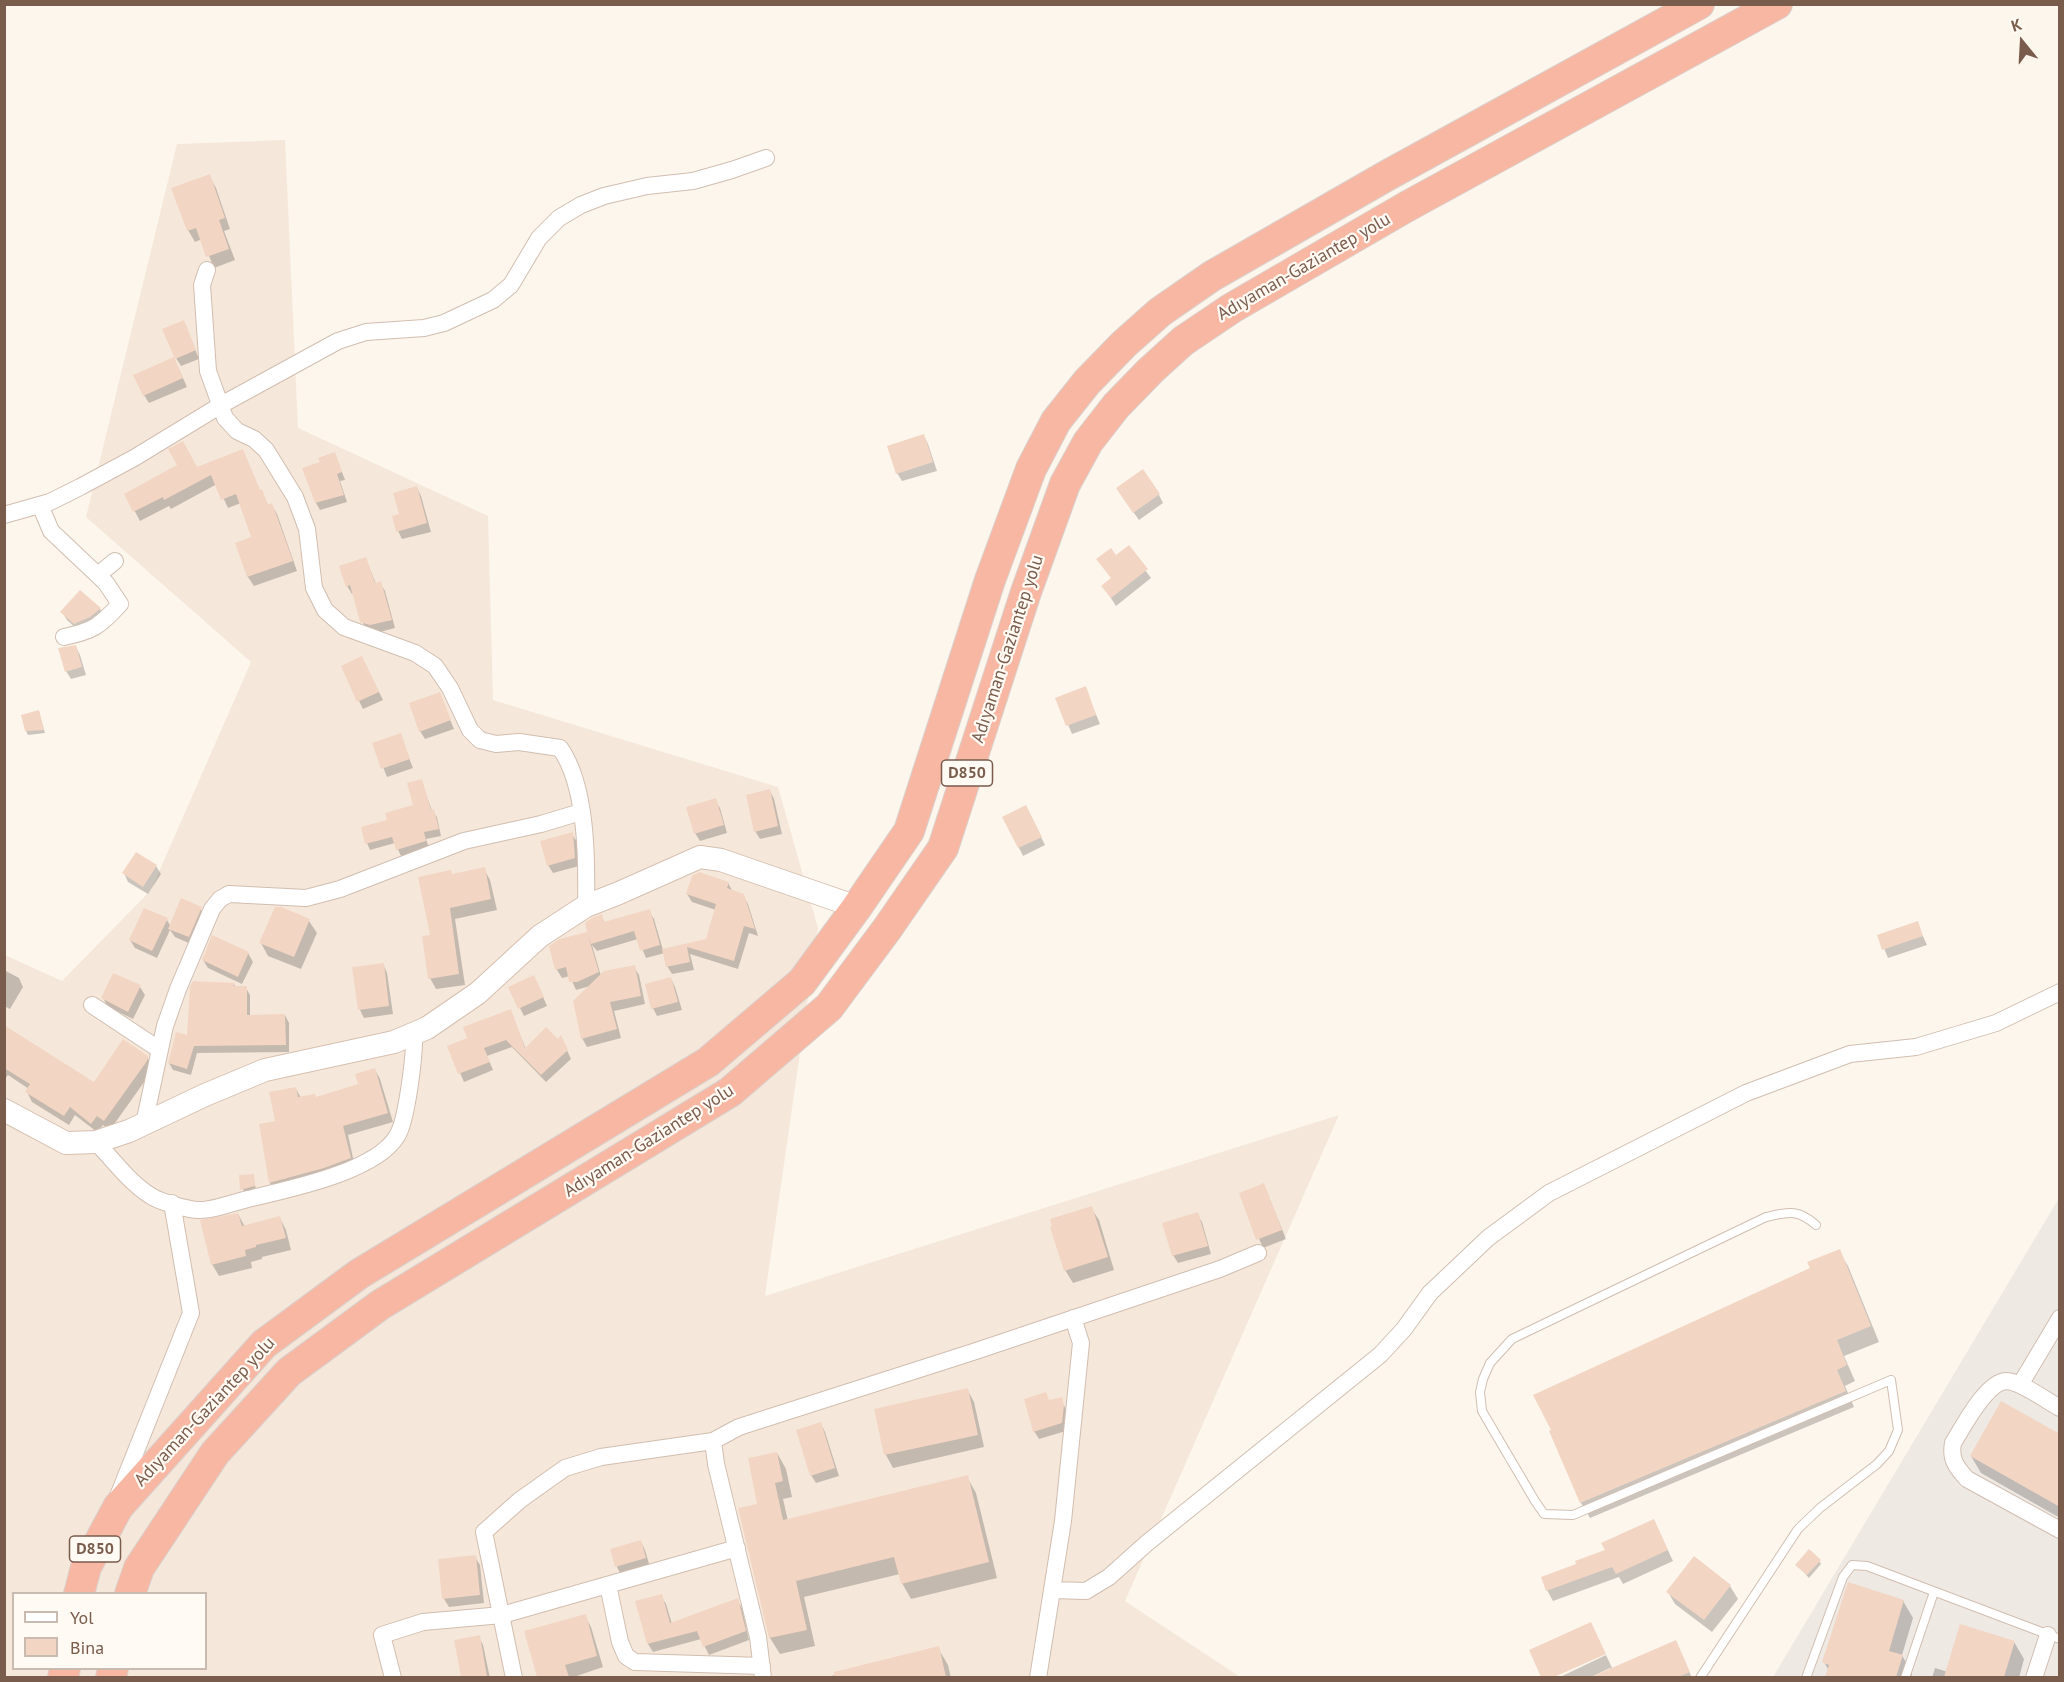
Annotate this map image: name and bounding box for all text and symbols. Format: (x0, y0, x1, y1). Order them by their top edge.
north arrow (1992, 12, 2052, 72)
text: K (2009, 14, 2024, 36)
street label: Adıyaman-Gaziantep yolu (1214, 209, 1394, 325)
street label: Adıyaman-Gaziantep yolu (967, 552, 1049, 746)
road number: D850 (942, 760, 992, 786)
street label: Adıyaman-Gaziantep yolu (560, 1080, 738, 1202)
street label: Adıyaman-Gaziantep yolu (130, 1333, 280, 1491)
road number: D850 (70, 1536, 121, 1562)
legend (12, 1592, 207, 1670)
text: Yol (70, 1606, 93, 1629)
text: Bina (70, 1636, 104, 1659)

